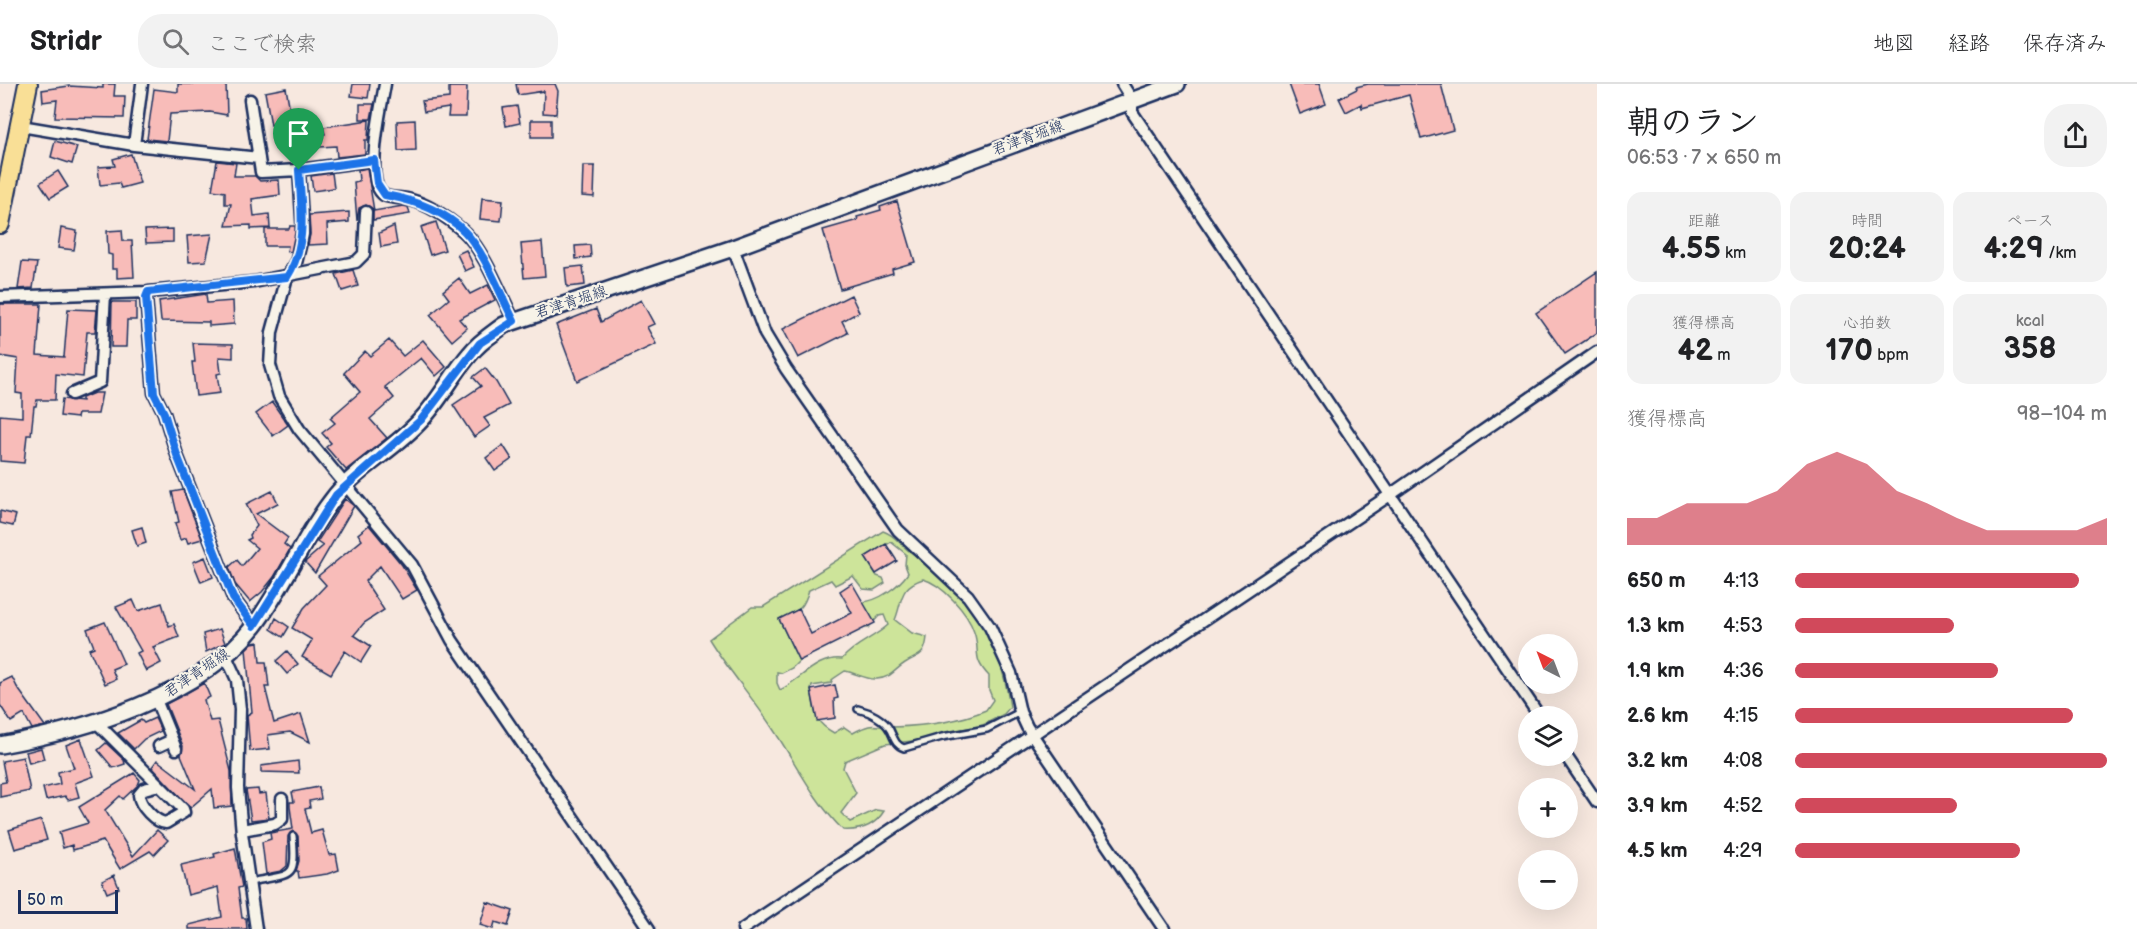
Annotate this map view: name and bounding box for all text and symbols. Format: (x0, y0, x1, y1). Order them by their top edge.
search box (138, 14, 558, 68)
text: Stridr (30, 25, 102, 58)
icon: search (159, 25, 192, 58)
text: ここで検索 (207, 31, 317, 58)
text: 地図 (1873, 31, 1915, 56)
text: 経路 (1948, 31, 1990, 56)
text: 保存済み (2023, 31, 2107, 56)
text: 朝のラン (1627, 103, 1759, 143)
button: share (2044, 104, 2107, 167)
pin (273, 108, 324, 170)
street label: 君津青堀線 (990, 116, 1066, 160)
icon: arrive (282, 117, 315, 150)
text: 06:53 · 7 × 650 m (1627, 146, 1781, 170)
text: 距離 (1688, 212, 1720, 231)
text: 時間 (1851, 212, 1883, 231)
text: ペース (2006, 212, 2054, 231)
text: 4.55 (1662, 231, 1721, 267)
text: 20:24 (1828, 231, 1906, 267)
text: 4:29 (1983, 231, 2044, 267)
text: km (1721, 244, 1746, 263)
text: /km (2044, 244, 2077, 263)
street label: 君津青堀線 (532, 281, 610, 323)
text: kcal (2016, 312, 2044, 331)
text: 獲得標高 (1672, 314, 1736, 333)
text: 心拍数 (1843, 314, 1891, 333)
text: 358 (2004, 331, 2056, 367)
text: 42 (1677, 333, 1713, 369)
text: 170 (1825, 333, 1873, 369)
text: m (1713, 346, 1731, 365)
text: bpm (1873, 346, 1909, 365)
text: 98–104 m (2017, 402, 2107, 426)
text: 獲得標高 (1627, 407, 1707, 431)
text: 650 m (1627, 569, 1686, 593)
text: 4:13 (1723, 569, 1759, 593)
text: 1.3 km (1627, 614, 1684, 638)
text: 4:53 (1723, 614, 1763, 638)
north arrow (1518, 634, 1578, 694)
map controls (1518, 634, 1578, 910)
street label: 君津青堀線 (161, 644, 233, 702)
text: 1.9 km (1627, 659, 1684, 683)
text: 4:36 (1723, 659, 1764, 683)
text: 2.6 km (1627, 704, 1688, 728)
text: 4:15 (1723, 704, 1758, 728)
button: layers (1518, 706, 1578, 766)
text: 3.2 km (1627, 749, 1688, 773)
text: 4:08 (1723, 749, 1763, 773)
button: + (1518, 778, 1578, 838)
text: 3.9 km (1627, 794, 1688, 818)
text: 4:52 (1723, 794, 1763, 818)
text: 4.5 km (1627, 839, 1688, 863)
text: 4:29 (1723, 839, 1763, 863)
button: − (1518, 850, 1578, 910)
scale bar (18, 887, 118, 914)
text: 50 m (27, 891, 63, 910)

